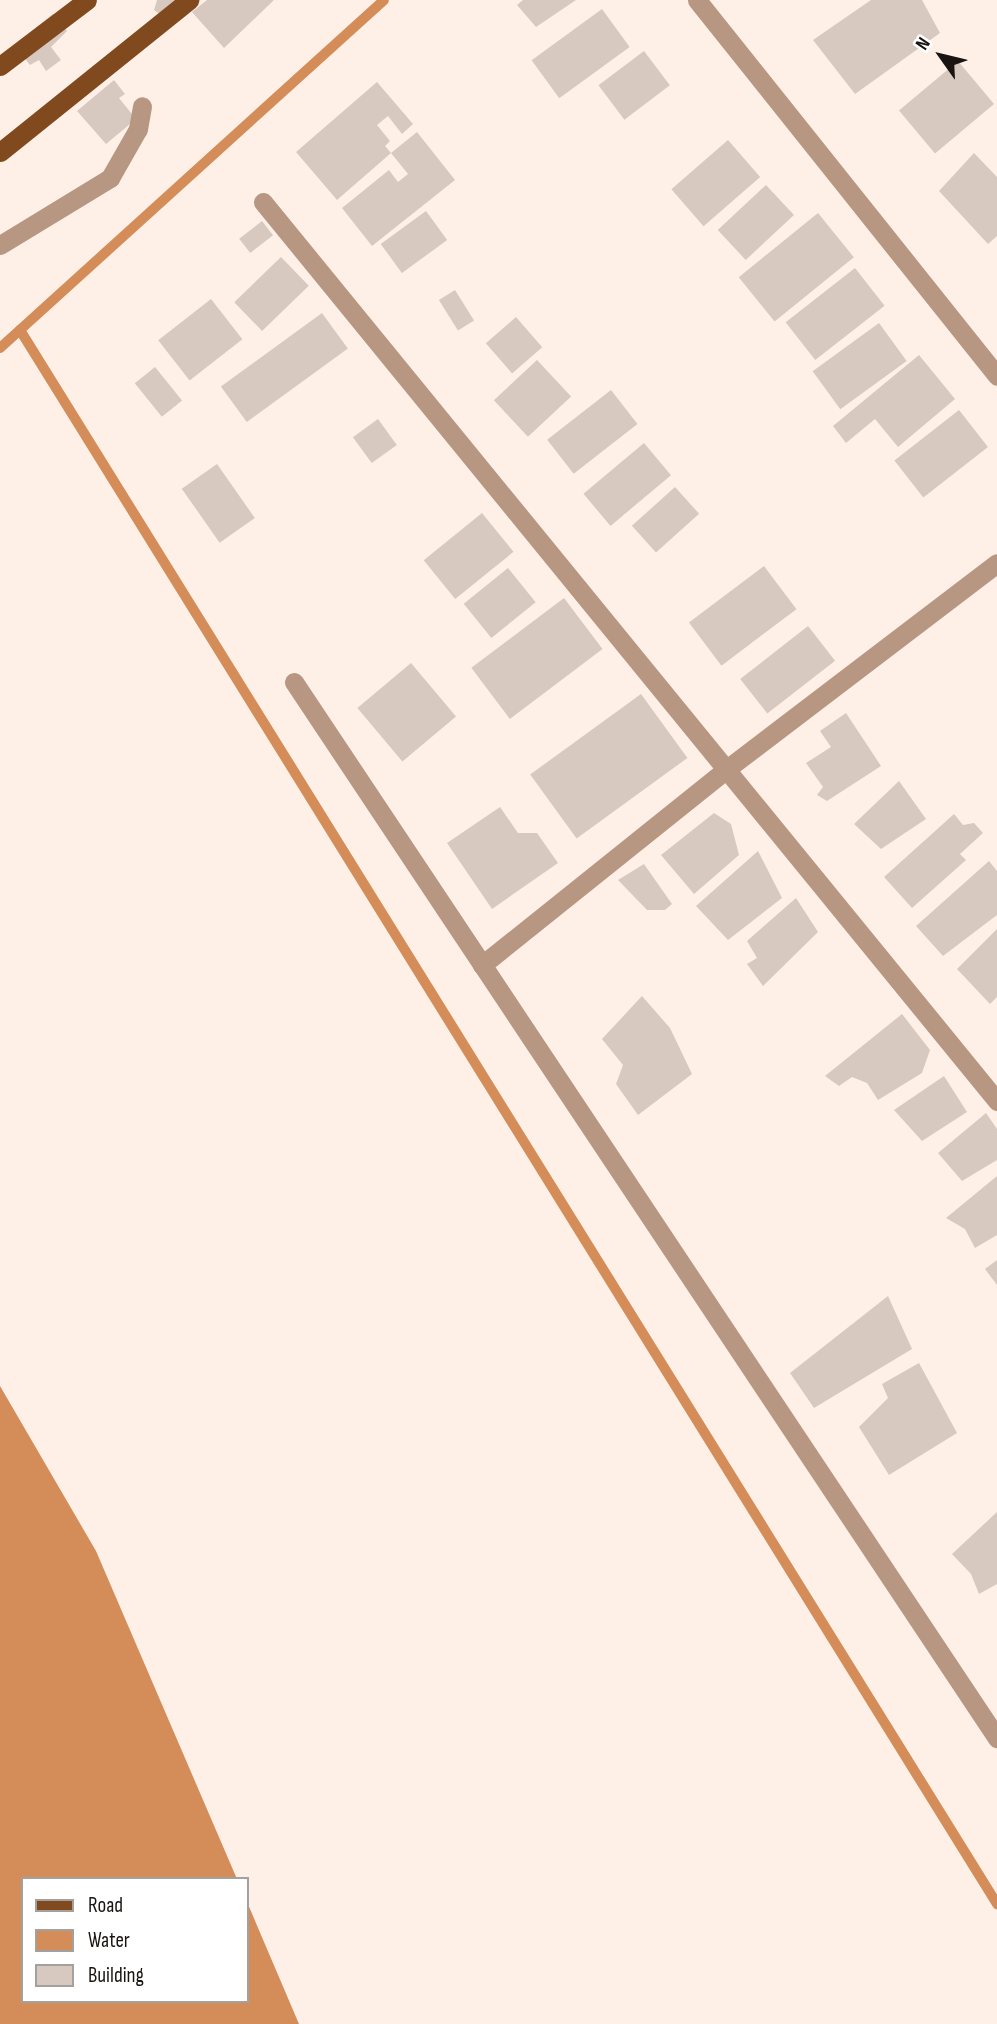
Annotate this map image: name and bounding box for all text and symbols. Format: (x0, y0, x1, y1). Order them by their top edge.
north arrow (906, 21, 976, 91)
text: N (911, 33, 936, 55)
legend (21, 1877, 248, 2003)
text: Road (88, 1893, 123, 1918)
text: Water (88, 1928, 130, 1953)
text: Building (88, 1963, 144, 1988)

